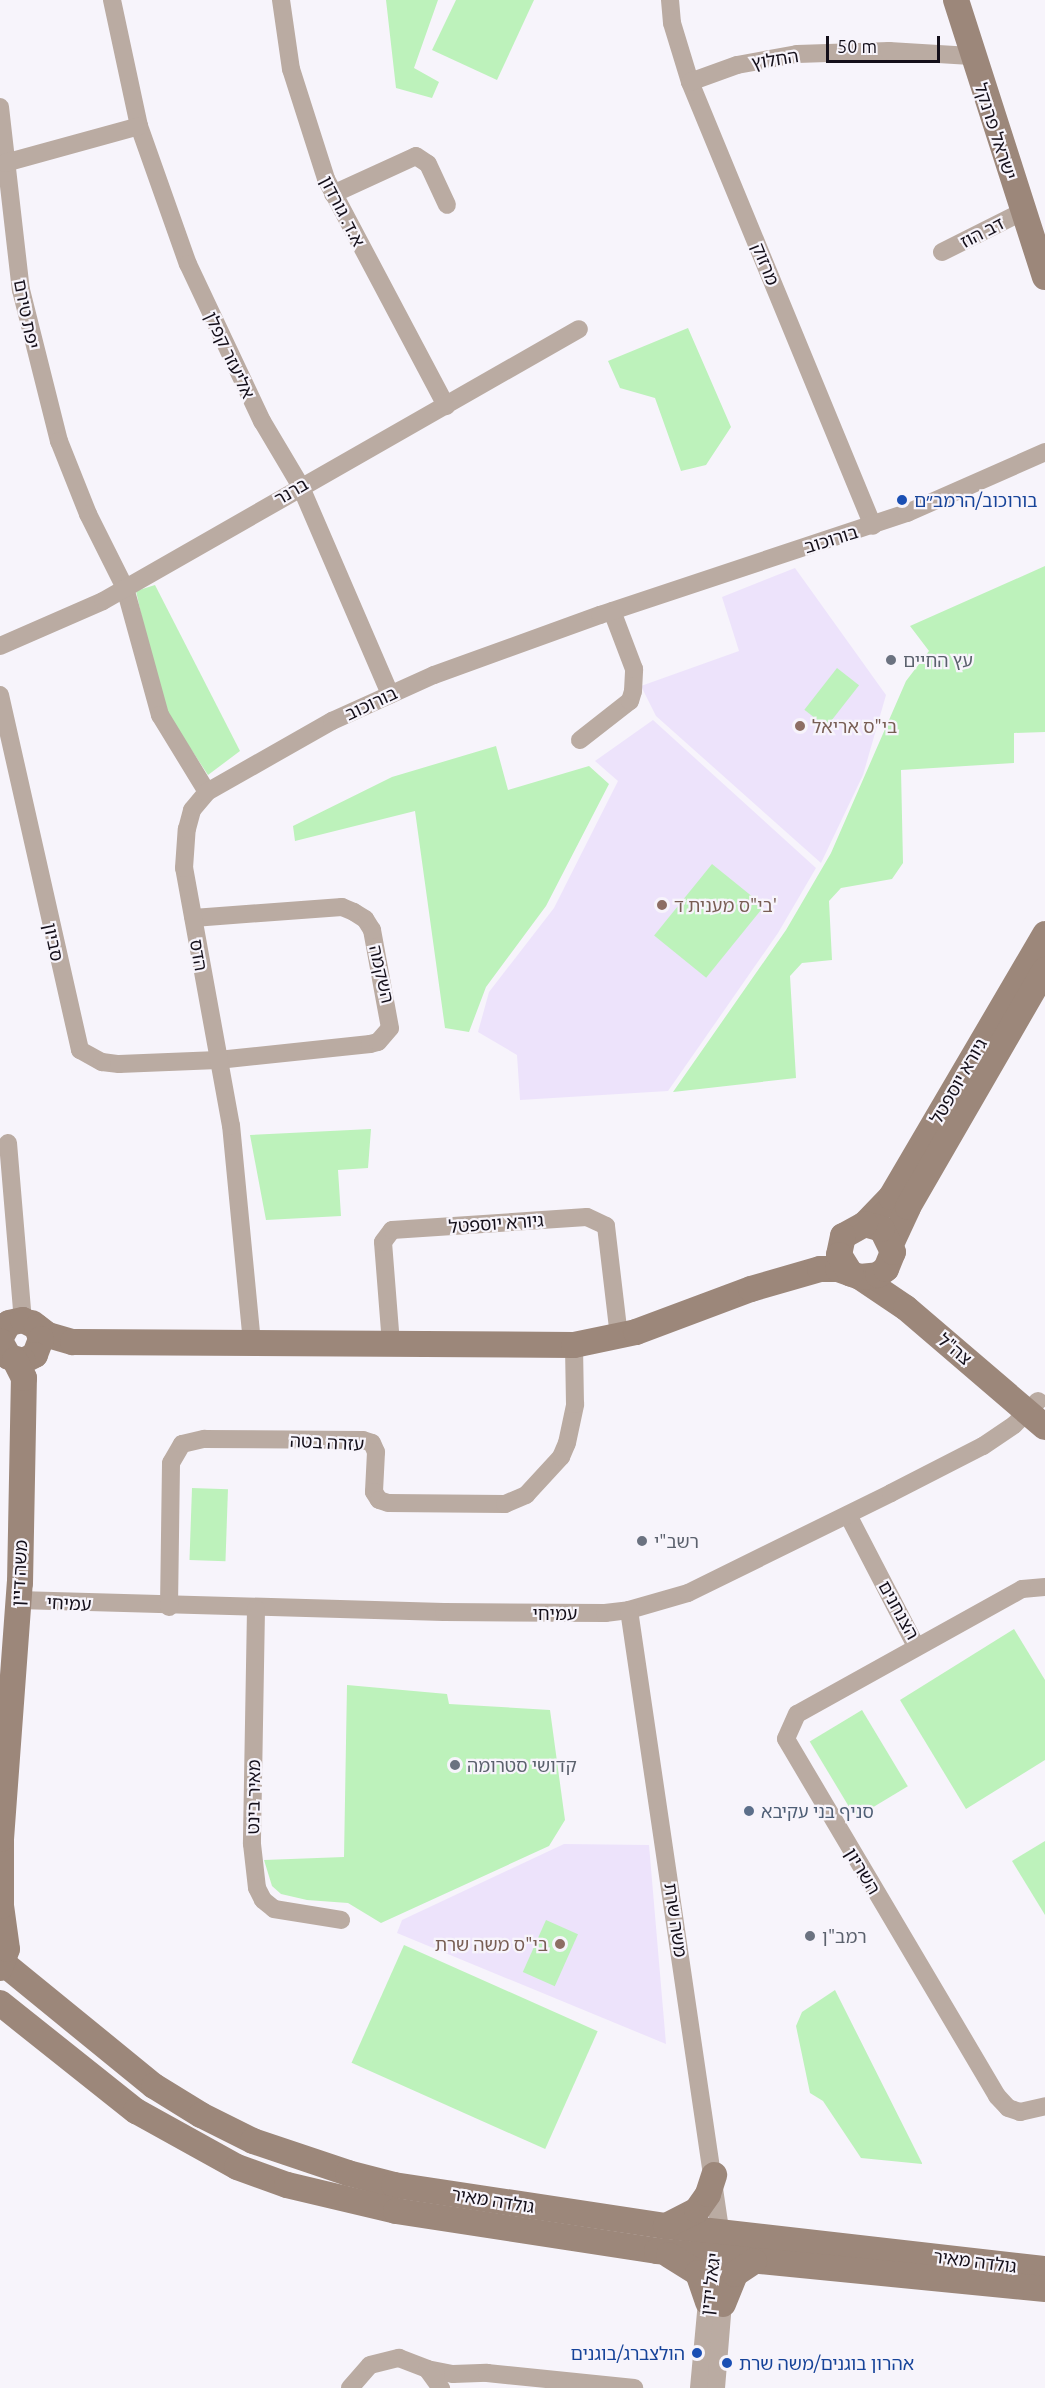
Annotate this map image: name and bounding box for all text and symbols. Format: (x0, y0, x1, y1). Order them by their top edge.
scale bar (829, 24, 943, 62)
text: 50 m (837, 36, 877, 56)
street label: החלוץ (750, 45, 800, 73)
street label: ישראל פרנקל (970, 80, 1022, 182)
street label: א.ד. גורדון (316, 172, 370, 250)
street label: דב הוז (957, 212, 1007, 252)
street label: מרזוק (748, 240, 784, 288)
street label: יפת טירם (10, 277, 44, 351)
street label: אליעזר קפלן (200, 308, 260, 402)
street label: ברנר (270, 473, 312, 509)
place label: בורוכוב/הרמב״ם (914, 489, 1037, 511)
marker: בורוכוב/הרמב״ם (895, 493, 909, 507)
street label: בורוכוב (801, 521, 861, 557)
place label: עץ החיים (903, 649, 973, 671)
marker: עץ החיים (884, 653, 898, 667)
street label: בורוכוב (341, 682, 401, 724)
place label: בי"ס אריאל (812, 715, 897, 737)
marker: בי"ס אריאל (793, 719, 807, 733)
place label: בי"ס מענית ד' (674, 894, 777, 916)
marker: בי"ס מענית ד' (655, 898, 669, 912)
street label: סביון (39, 921, 69, 963)
street label: הדס (186, 937, 212, 973)
street label: השקמה (365, 943, 399, 1005)
street label: גיורא יוספטל (925, 1034, 991, 1128)
street label: גיורא יוספטל (448, 1209, 544, 1237)
street label: צה"ל (934, 1329, 976, 1369)
street label: עזרה בטה (289, 1429, 365, 1455)
place label: רשב"י (654, 1530, 699, 1552)
marker: רשב"י (635, 1534, 649, 1548)
street label: משה דיין (6, 1539, 32, 1607)
street label: הצנחנים (874, 1577, 924, 1643)
street label: עמיחי (46, 1591, 92, 1615)
street label: עמיחי (533, 1602, 577, 1624)
place label: קדושי סטרומה (467, 1754, 577, 1776)
marker: קדושי סטרומה (448, 1758, 462, 1772)
street label: מאיר בינט (242, 1759, 264, 1835)
place label: סניף בני עקיבא (761, 1800, 874, 1822)
marker: סניף בני עקיבא (742, 1804, 756, 1818)
street label: השריון (841, 1844, 885, 1898)
street label: משה שרת (660, 1881, 692, 1959)
place label: רמב"ן (822, 1925, 867, 1947)
marker: רמב"ן (803, 1929, 817, 1943)
place label: בי"ס משה שרת (435, 1933, 548, 1955)
marker: בי"ס משה שרת (553, 1937, 567, 1951)
street label: גולדה מאיר (450, 2183, 536, 2217)
street label: גולדה מאיר (932, 2245, 1018, 2277)
street label: יגאל ידין (695, 2251, 725, 2317)
place label: הולצברג/בוגנים (571, 2342, 685, 2364)
marker: הולצברג/בוגנים (690, 2346, 704, 2360)
place label: אהרון בוגנים/משה שרת (739, 2352, 914, 2374)
marker: אהרון בוגנים/משה שרת (720, 2356, 734, 2370)

